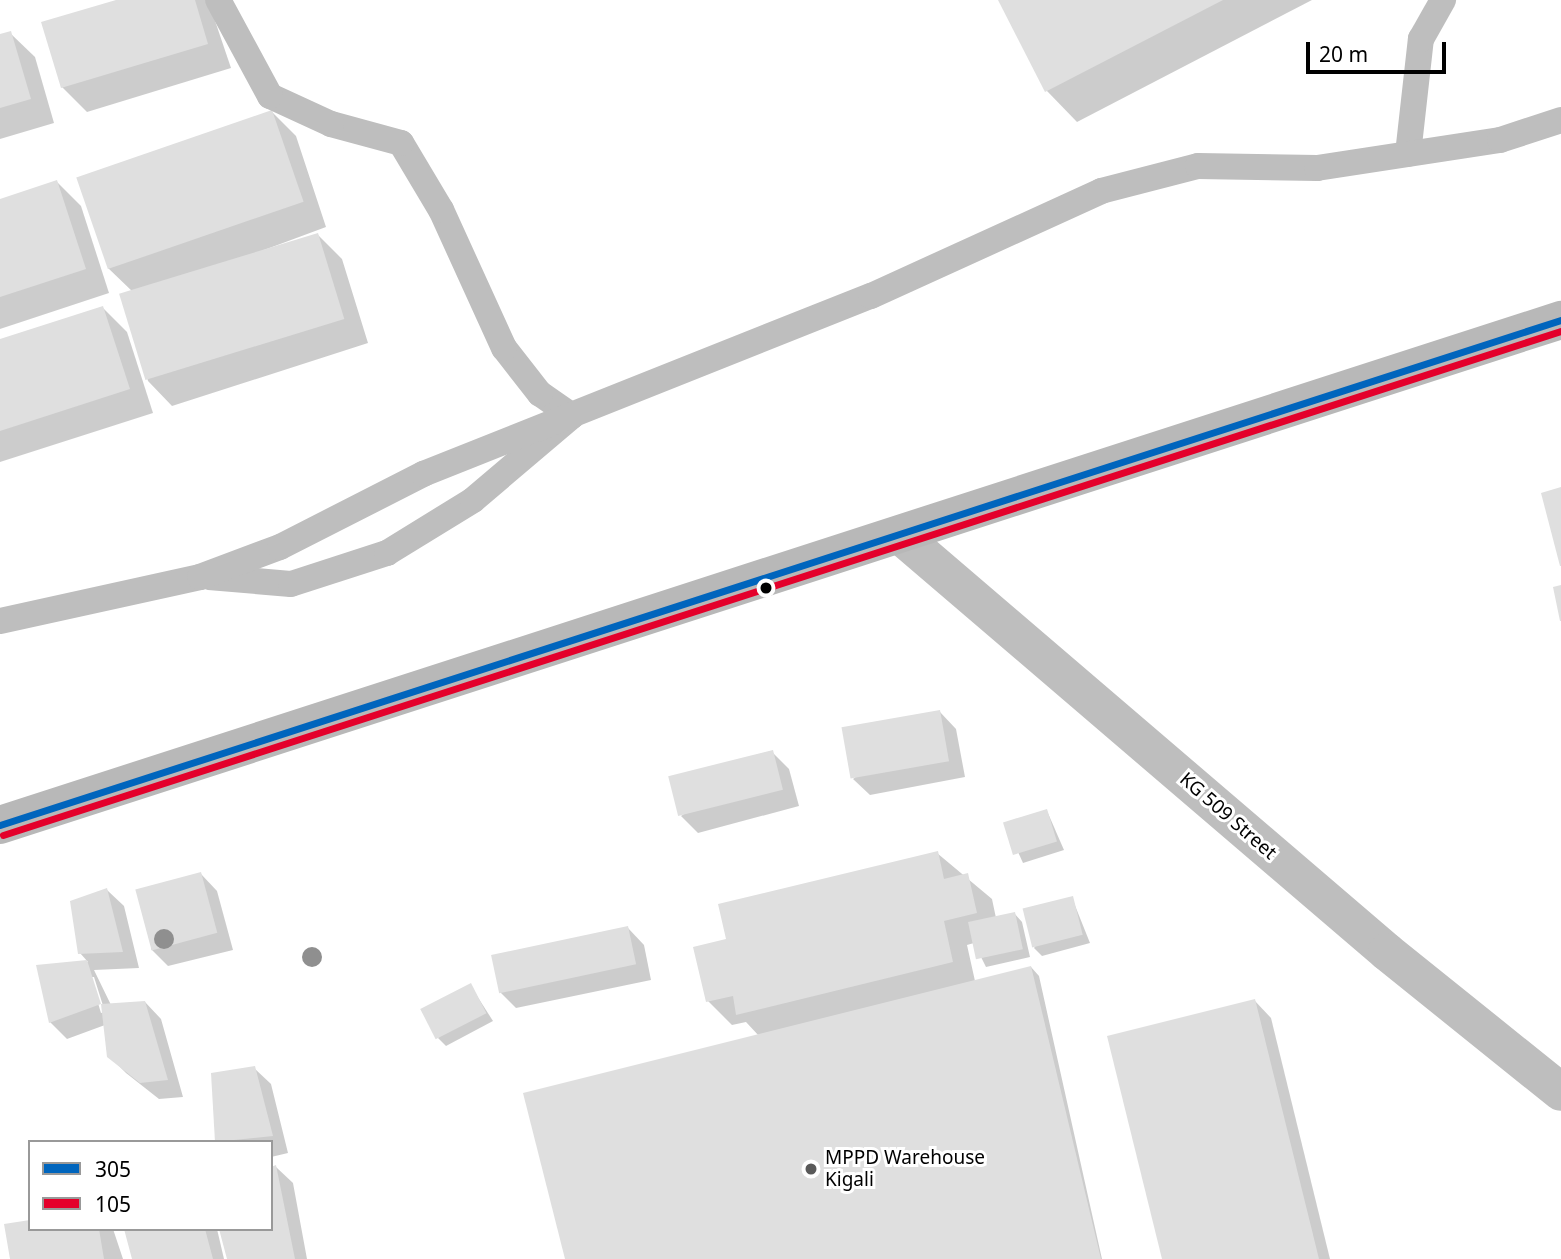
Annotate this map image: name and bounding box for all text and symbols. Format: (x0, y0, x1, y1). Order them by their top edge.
scale bar (1309, 28, 1449, 72)
text: 20 m (1319, 40, 1368, 68)
unlabelled marker (759, 581, 773, 595)
street label: KG 509 Street (1175, 768, 1281, 864)
legend (28, 1140, 273, 1231)
place label: MPPD Warehouse Kigali (825, 1147, 985, 1191)
text: 305 (95, 1155, 131, 1183)
marker: MPPD Warehouse Kigali (803, 1161, 819, 1177)
text: 105 (95, 1190, 131, 1218)

